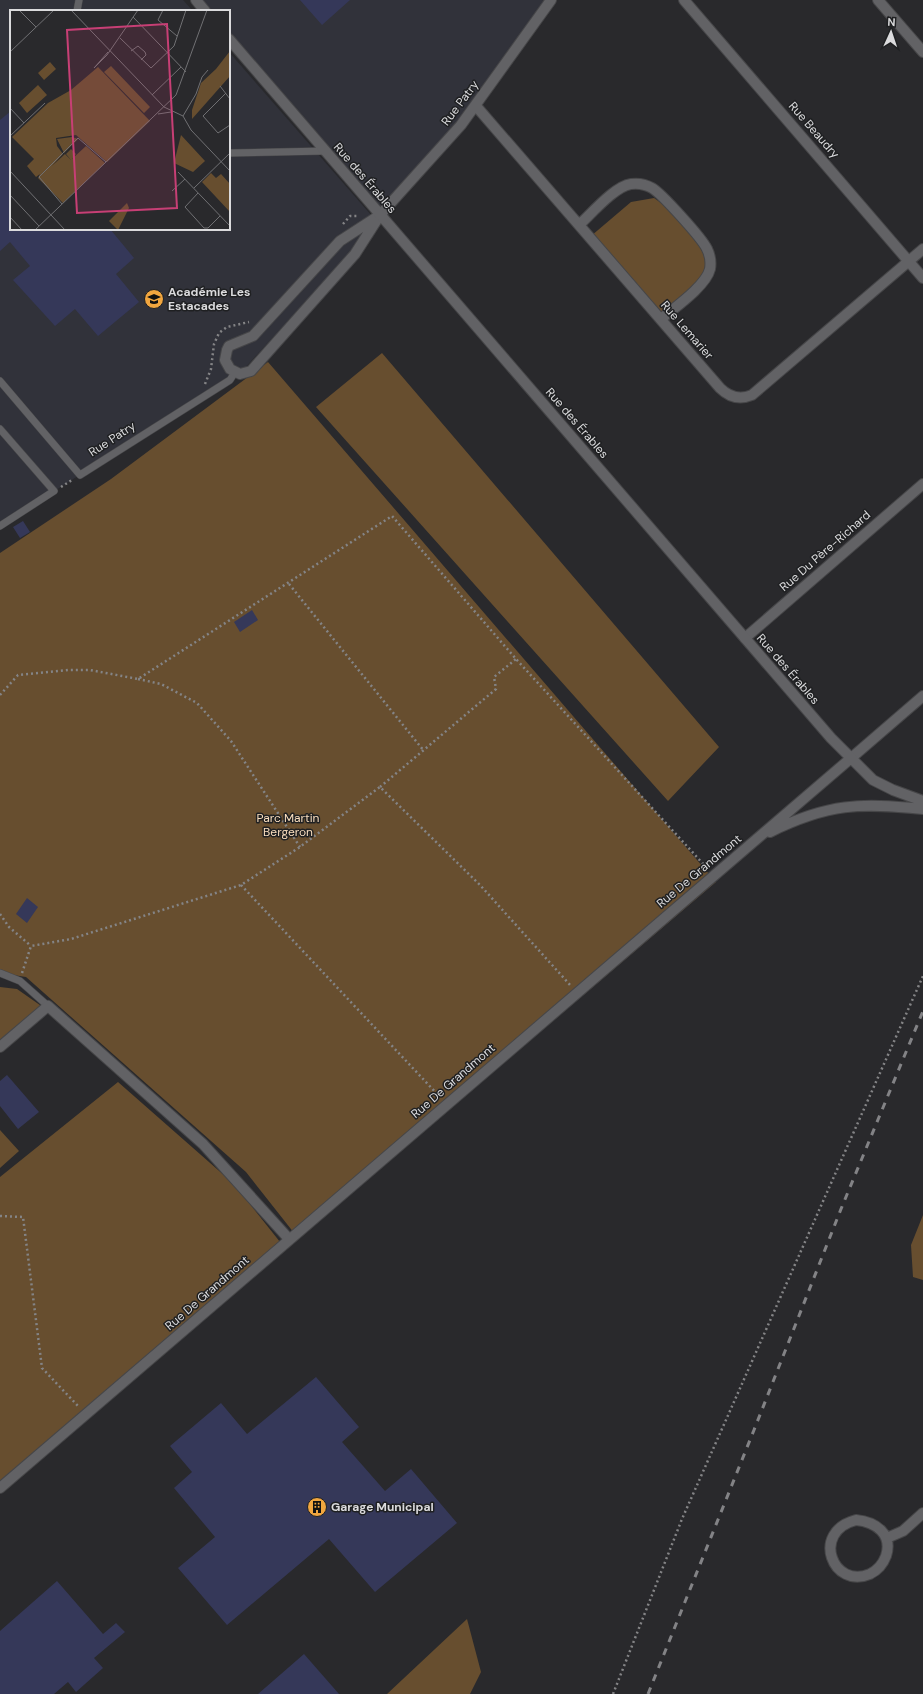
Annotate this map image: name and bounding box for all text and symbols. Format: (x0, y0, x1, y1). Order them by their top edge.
inset map (10, 10, 230, 230)
north arrow (871, 12, 911, 52)
text: N (887, 15, 896, 29)
street label: Rue Patry (438, 77, 482, 129)
street label: Rue Beaudry (785, 98, 843, 162)
street label: Rue des Érables (330, 139, 400, 217)
place label: Académie Les Estacades (168, 284, 250, 314)
school or university icon: Académie Les Estacades (143, 288, 165, 310)
street label: Rue Lemarier (657, 297, 717, 363)
street label: Rue des Érables (542, 384, 612, 462)
street label: Rue Patry (85, 418, 139, 460)
street label: Rue Du Père-Richard (776, 507, 874, 595)
street label: Rue des Érables (753, 630, 823, 708)
park label: Parc Martin Bergeron (256, 810, 320, 840)
street label: Rue De Grandmont (653, 831, 745, 911)
street label: Rue De Grandmont (408, 1040, 499, 1122)
street label: Rue De Grandmont (162, 1252, 253, 1334)
building icon: Garage Municipal (306, 1496, 328, 1518)
place label: Garage Municipal (331, 1499, 434, 1515)

